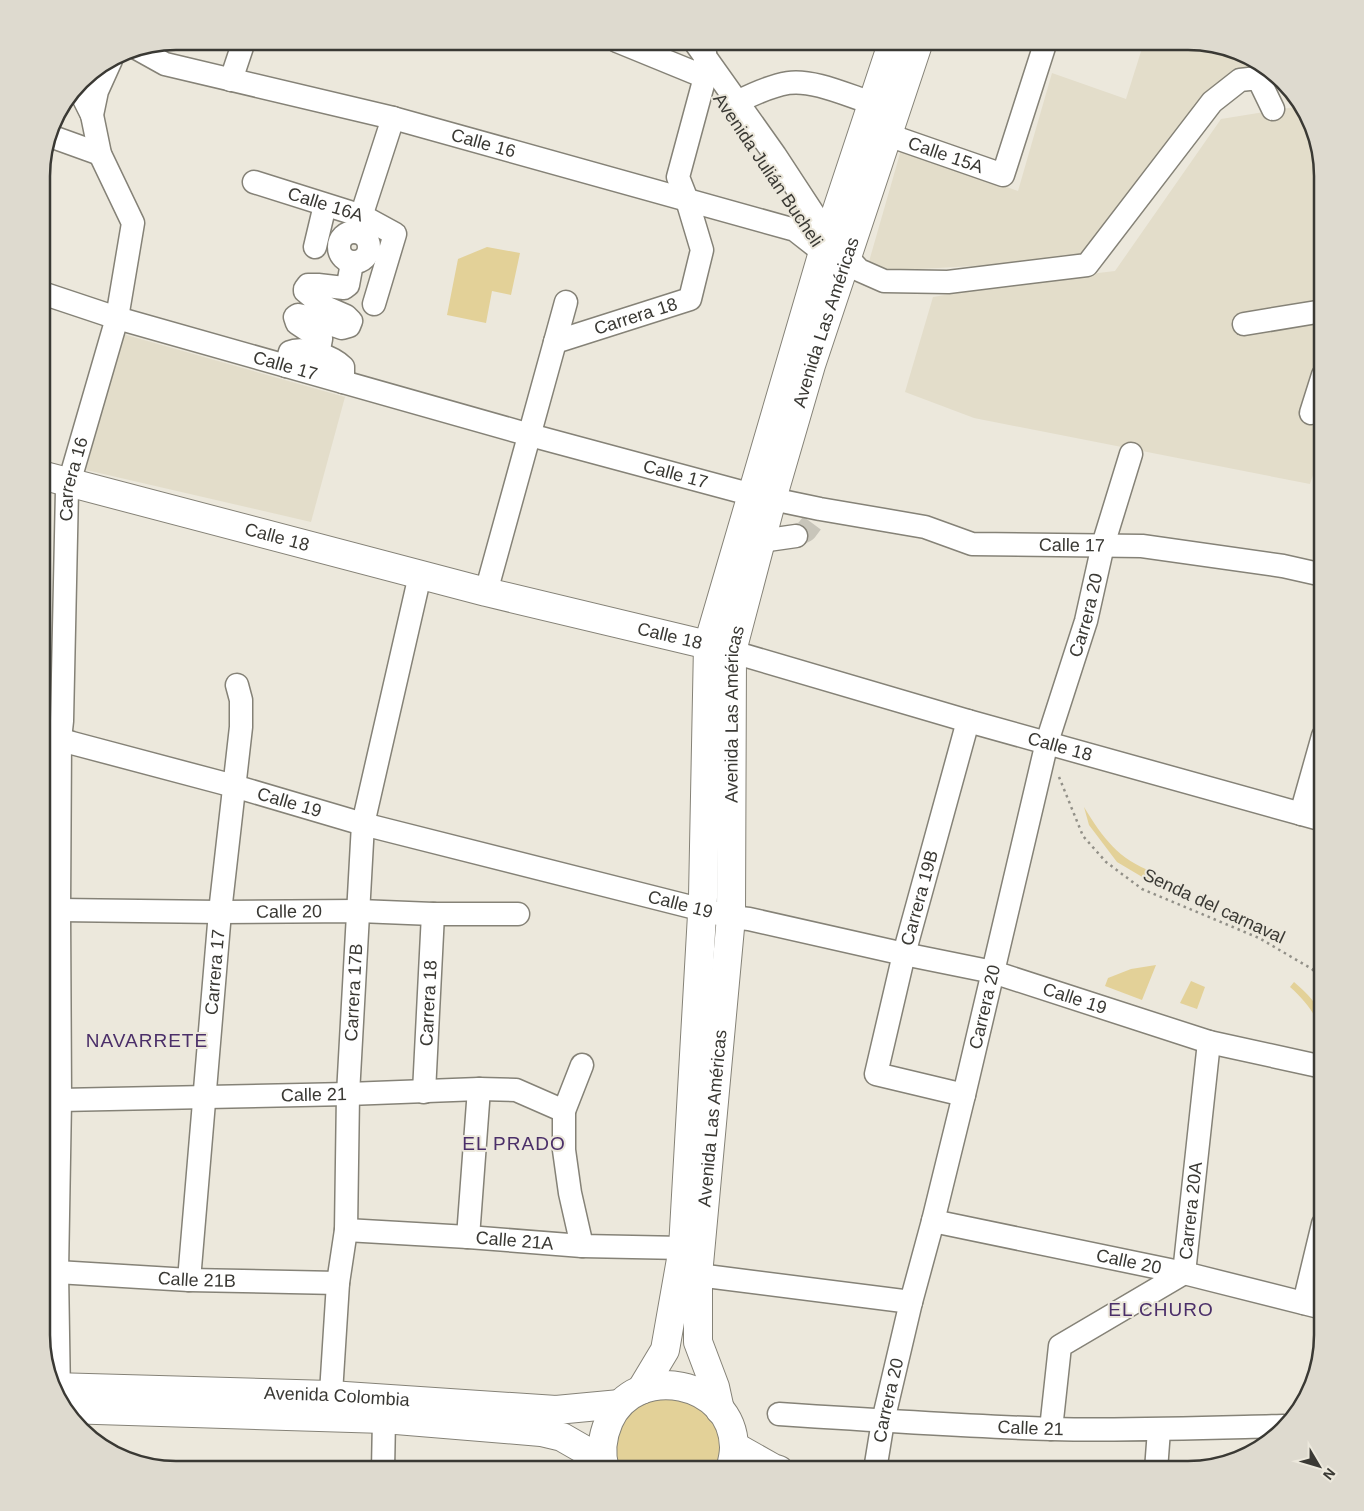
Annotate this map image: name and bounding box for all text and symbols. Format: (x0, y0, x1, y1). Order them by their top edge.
street label: Avenida Julián Bucheli (709, 89, 827, 251)
street label: Calle 16 (449, 125, 518, 162)
street label: Calle 15A (905, 133, 986, 177)
street label: Calle 16A (285, 183, 366, 226)
street label: Avenida Las Américas (789, 235, 863, 410)
street label: Carrera 18 (592, 294, 680, 339)
street label: Calle 17 (251, 347, 320, 384)
street label: Carrera 16 (56, 435, 92, 521)
street label: Calle 17 (641, 456, 710, 492)
street label: Calle 18 (242, 519, 311, 555)
street label: Calle 17 (1039, 535, 1105, 556)
street label: Carrera 20 (1065, 571, 1106, 660)
street label: Calle 18 (635, 618, 704, 653)
street label: Avenida Las Américas (721, 624, 748, 803)
street label: Calle 18 (1025, 728, 1094, 765)
street label: Calle 19 (255, 783, 324, 821)
street label: Carrera 19B (897, 848, 942, 948)
street label: Senda del carnaval (1140, 864, 1288, 948)
street label: Calle 19 (646, 886, 715, 922)
street label: Calle 20 (256, 901, 322, 922)
street label: Carrera 17 (201, 928, 229, 1016)
street label: Carrera 17B (341, 943, 366, 1042)
street label: Carrera 18 (416, 960, 441, 1047)
street label: Carrera 20 (965, 963, 1004, 1051)
street label: Calle 19 (1040, 979, 1109, 1018)
street label: Avenida Las Américas (694, 1029, 731, 1208)
district label: NAVARRETE (86, 1030, 208, 1051)
street label: Calle 21 (281, 1084, 347, 1105)
district label: EL PRADO (462, 1133, 566, 1154)
street label: Carrera 20A (1176, 1161, 1206, 1261)
street label: Calle 21A (475, 1228, 554, 1254)
street label: Calle 20 (1094, 1245, 1163, 1278)
street label: Calle 21B (157, 1268, 236, 1291)
district label: EL CHURO (1108, 1299, 1214, 1320)
street label: Carrera 20 (870, 1356, 907, 1444)
street label: Avenida Colombia (264, 1383, 411, 1410)
street label: Calle 21 (997, 1417, 1064, 1439)
north arrow (1294, 1441, 1344, 1491)
text: N (1320, 1465, 1339, 1483)

